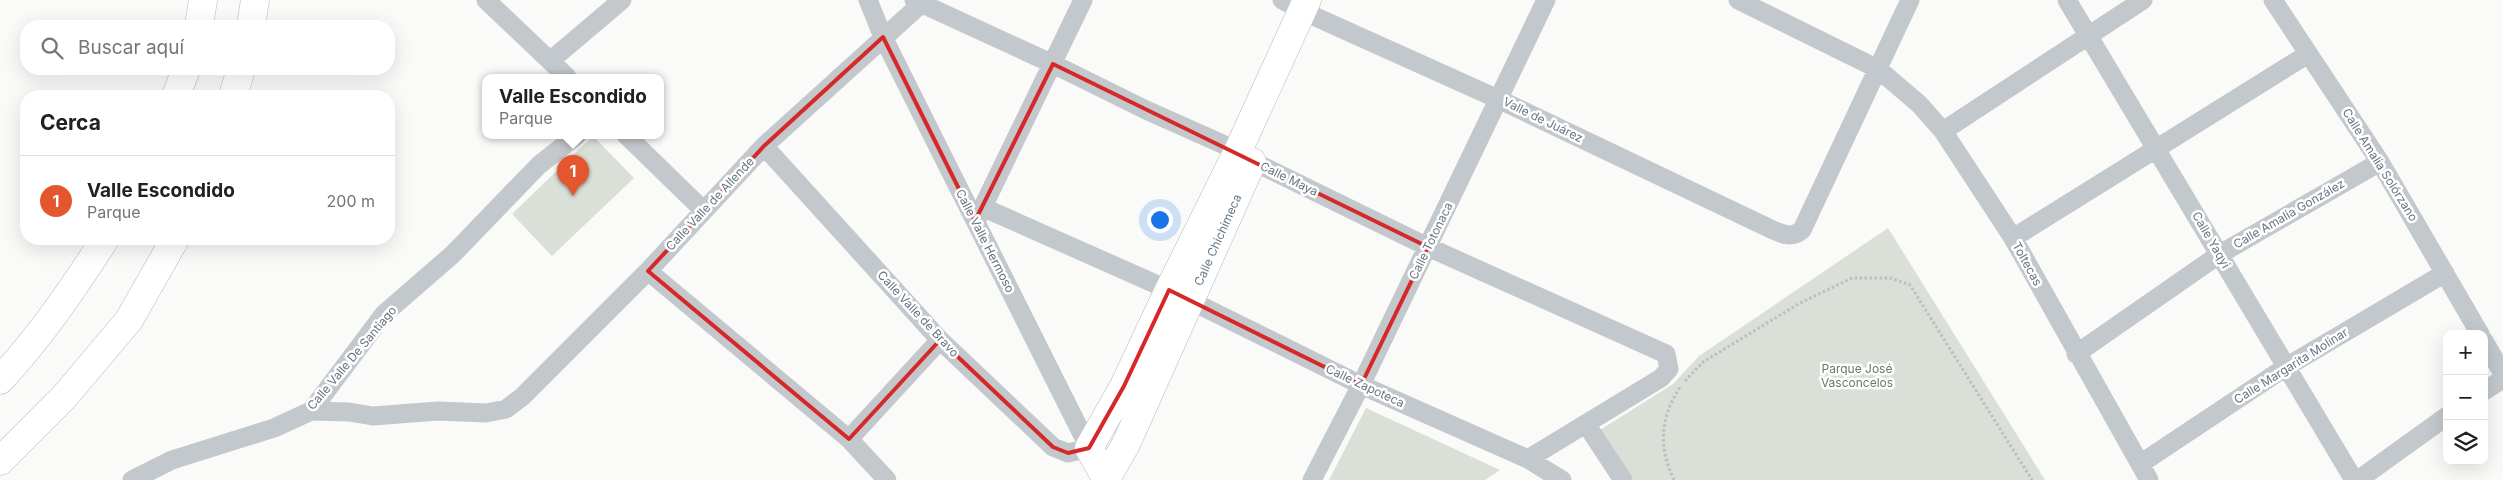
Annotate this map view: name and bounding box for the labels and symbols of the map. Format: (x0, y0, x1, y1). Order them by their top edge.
street label: Valle de Juárez (1501, 94, 1585, 145)
street label: Calle Amalia Solórzano (2340, 106, 2421, 224)
street label: Calle Valle de Allende (662, 154, 757, 254)
pin: 1 (557, 155, 589, 196)
street label: Calle Maya (1258, 158, 1321, 199)
street label: Calle Amalia González (2230, 176, 2347, 252)
street label: Calle Valle Hermoso (953, 187, 1018, 295)
street label: Calle Chichimeca (1191, 192, 1244, 288)
street label: Calle Totonaca (1405, 200, 1456, 282)
your location (1147, 207, 1173, 233)
street label: Calle Yaqyi (2189, 209, 2234, 271)
street label: Toltecas (2009, 239, 2046, 288)
street label: Calle Valle de Bravo (874, 267, 962, 360)
street label: Calle Valle De Santiago (304, 303, 399, 413)
street label: Calle Margarita Molinar (2231, 324, 2351, 407)
street label: Calle Zapoteca (1324, 361, 1407, 410)
park label: Parque José Vasconcelos (1821, 361, 1893, 390)

